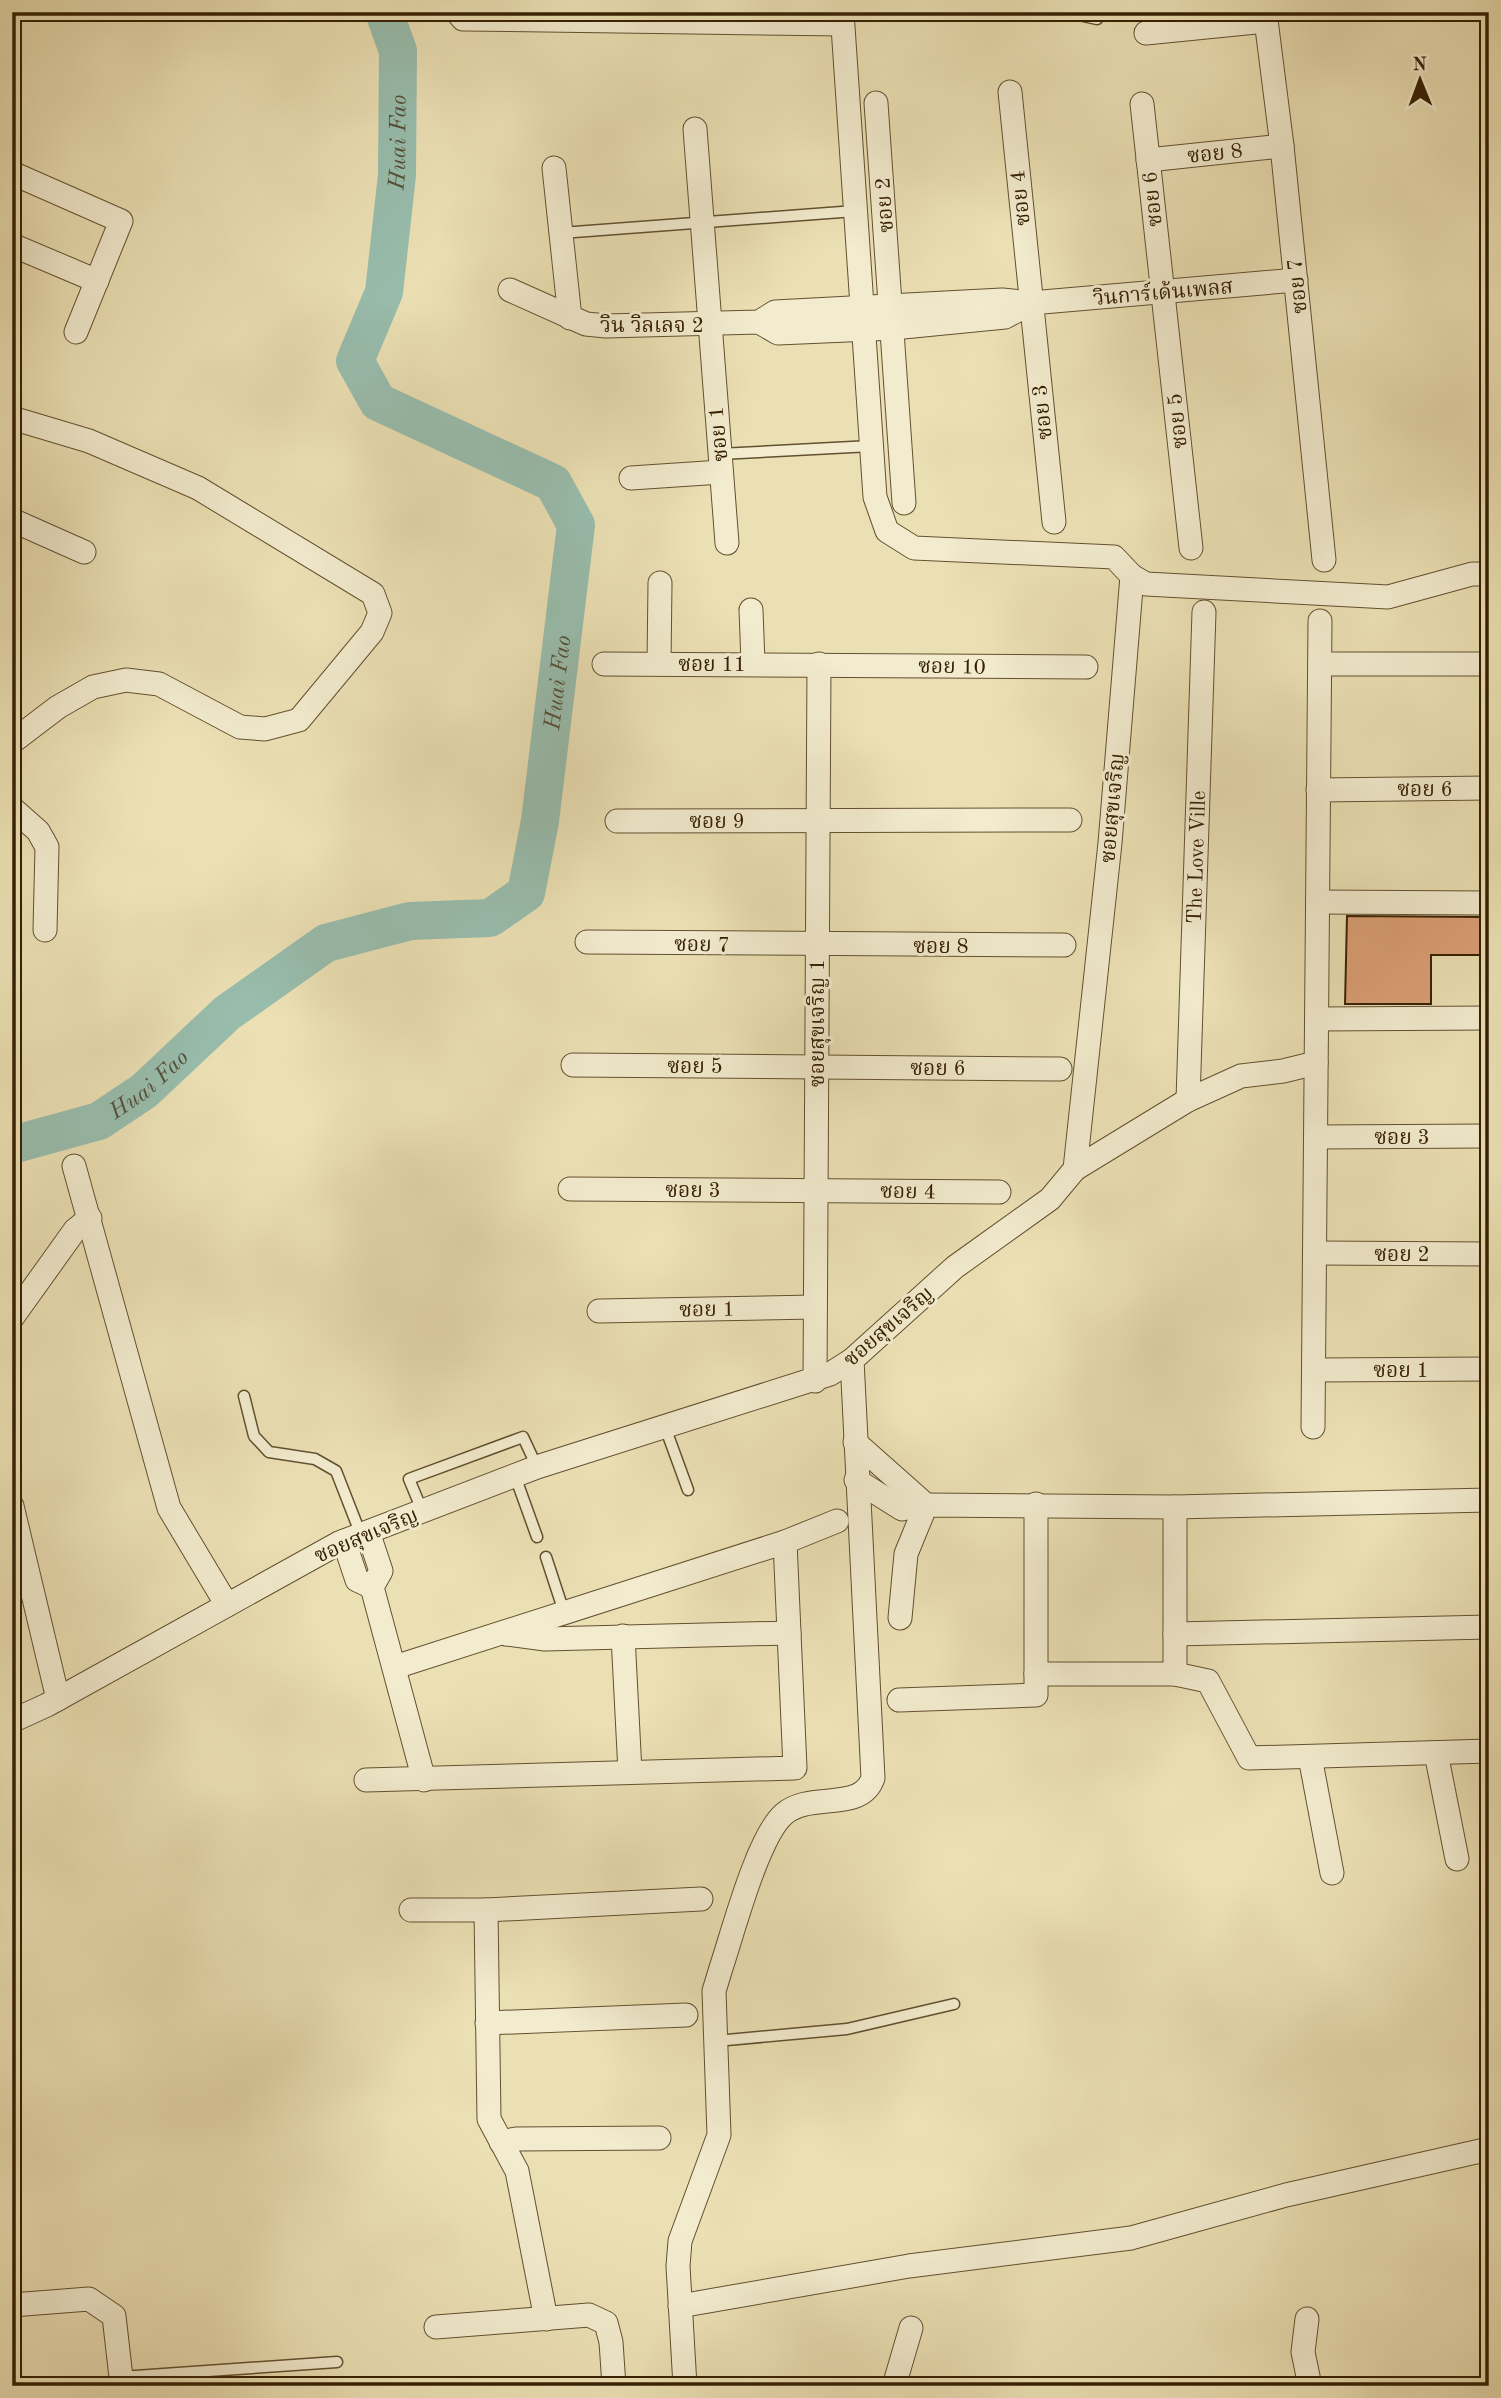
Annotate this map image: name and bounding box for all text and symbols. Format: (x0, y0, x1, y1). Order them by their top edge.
north arrow (1386, 46, 1456, 116)
text: N (1412, 56, 1428, 75)
water label: Huai Fao (385, 94, 411, 192)
street label: ซอย 8 (1186, 141, 1244, 168)
street label: ซอย 4 (1008, 169, 1035, 227)
street label: ซอย 6 (1140, 170, 1167, 228)
street label: ซอย 2 (873, 176, 898, 233)
street label: ซอย 7 (1285, 257, 1312, 315)
street label: วินการ์เด้นเพลส (1092, 273, 1234, 310)
street label: วิน วิลเลจ 2 (600, 314, 704, 337)
street label: ซอย 3 (1030, 383, 1057, 441)
street label: ซอย 5 (1165, 392, 1192, 450)
street label: ซอย 1 (707, 405, 732, 462)
water label: Huai Fao (541, 634, 575, 732)
street label: ซอย 11 (678, 655, 746, 676)
street label: ซอย 10 (918, 656, 986, 679)
street label: ซอยสุขเจริญ (1096, 752, 1131, 864)
street label: ซอย 6 (1397, 780, 1453, 801)
street label: The Love Ville (1185, 790, 1210, 924)
street label: ซอย 9 (689, 812, 745, 833)
street label: ซอย 7 (674, 935, 730, 956)
street label: ซอย 8 (913, 937, 969, 958)
street label: ซอยสุขเจริญ 1 (806, 959, 831, 1087)
water label: Huai Fao (104, 1046, 193, 1125)
street label: ซอย 5 (667, 1057, 723, 1078)
street label: ซอย 6 (910, 1059, 966, 1080)
street label: ซอย 3 (1374, 1128, 1430, 1149)
street label: ซอย 3 (665, 1181, 721, 1202)
street label: ซอย 4 (880, 1182, 936, 1203)
street label: ซอย 2 (1374, 1245, 1430, 1266)
street label: ซอยสุขเจริญ (839, 1282, 939, 1373)
street label: ซอย 1 (679, 1300, 735, 1321)
street label: ซอย 1 (1373, 1361, 1429, 1382)
street label: ซอยสุขเจริญ (311, 1503, 422, 1569)

